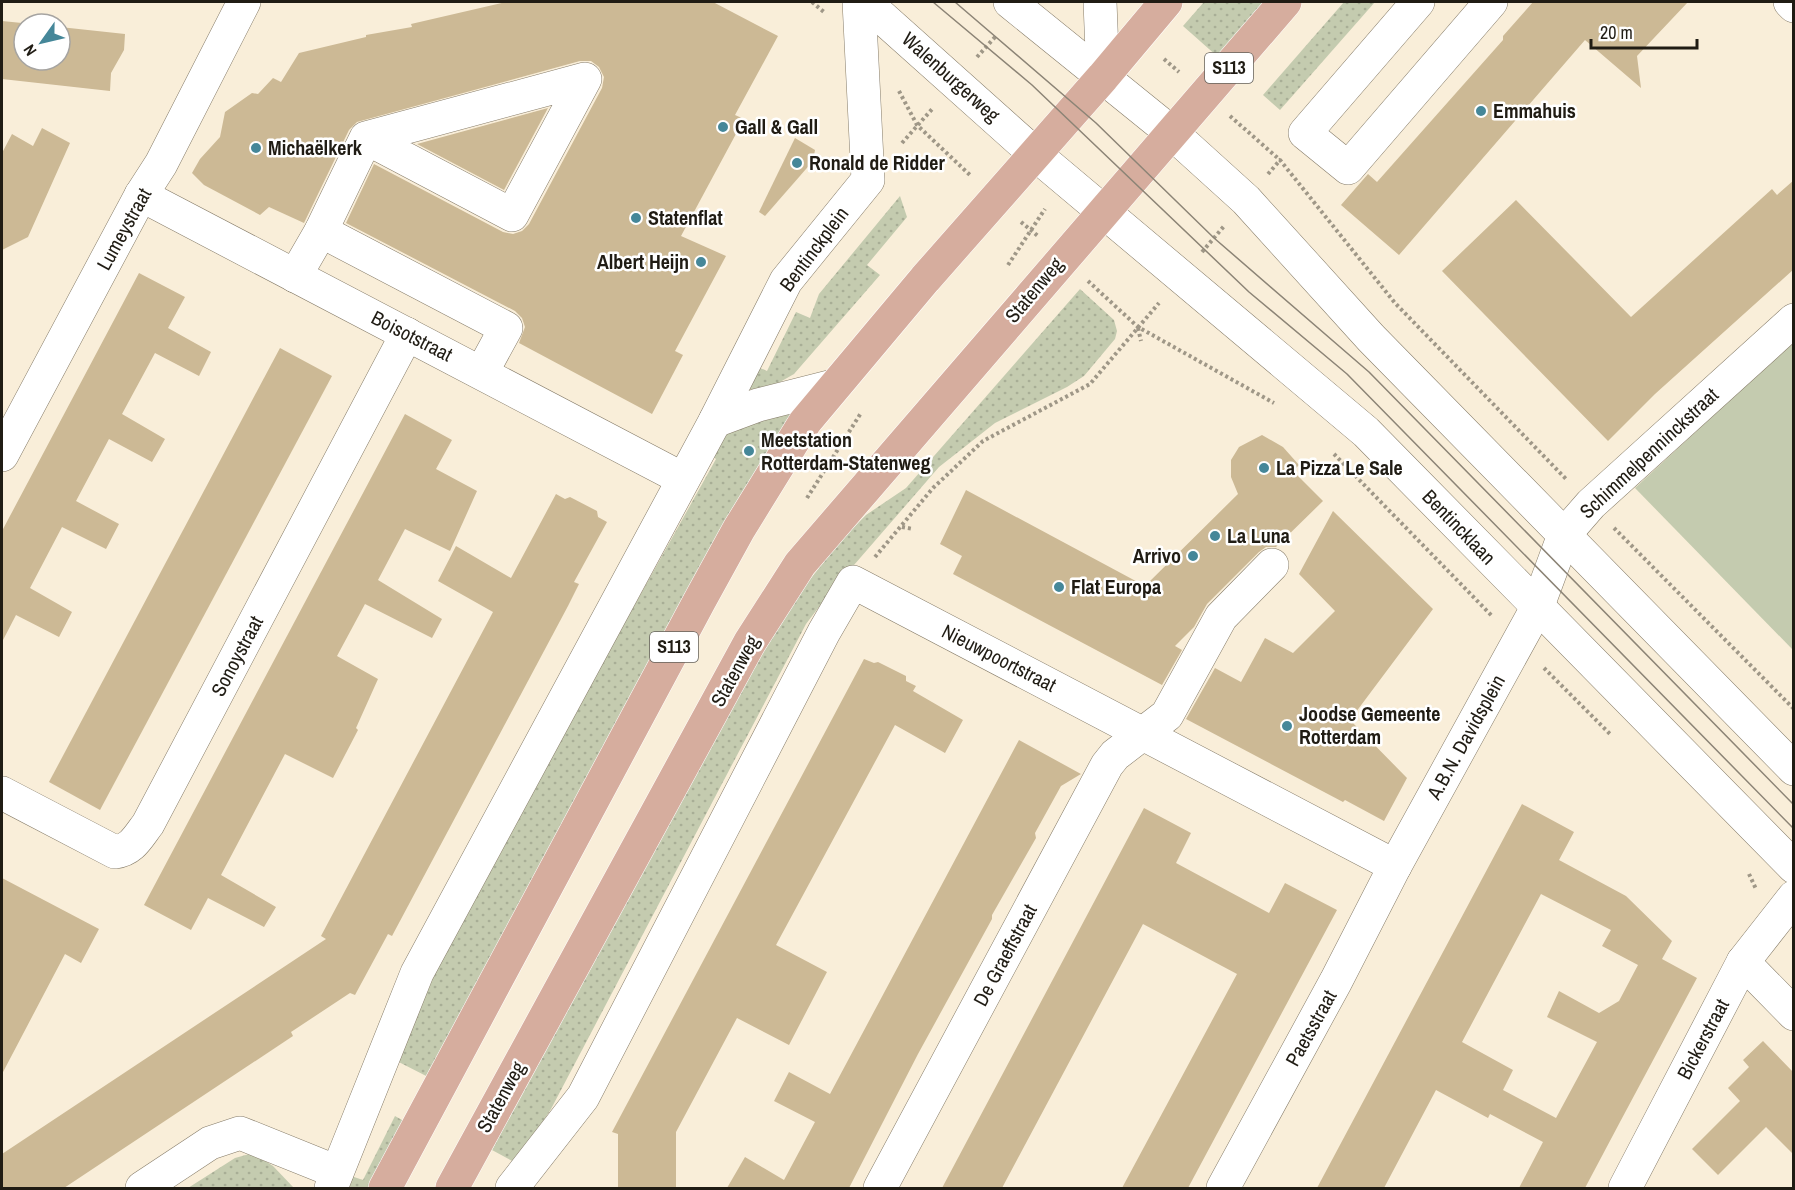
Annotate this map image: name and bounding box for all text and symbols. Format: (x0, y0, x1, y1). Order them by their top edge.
north arrow (12, 12, 72, 72)
scale bar (1591, 12, 1698, 50)
text: 20 m (1600, 20, 1633, 45)
street label: Walenburgerweg (896, 25, 1006, 128)
text: N (18, 40, 41, 60)
road number: S113 (1205, 53, 1253, 83)
place label: Emmahuis (1493, 97, 1576, 124)
marker: Emmahuis (1474, 104, 1488, 118)
place label: Gall & Gall (735, 113, 818, 140)
marker: Gall & Gall (716, 120, 730, 134)
place label: Michaëlkerk (268, 134, 363, 161)
marker: Michaëlkerk (249, 141, 263, 155)
place label: Ronald de Ridder (809, 149, 945, 176)
marker: Ronald de Ridder (790, 156, 804, 170)
street label: Lumeystraat (90, 182, 157, 275)
street label: Bentinckplein (773, 201, 854, 297)
place label: Statenflat (648, 204, 723, 231)
marker: Statenflat (629, 211, 643, 225)
place label: Albert Heijn (597, 248, 689, 275)
street label: Statenweg (998, 251, 1069, 328)
marker: Albert Heijn (694, 255, 708, 269)
street label: Boisotstraat (367, 304, 458, 368)
street label: Schimmelpenninckstraat (1573, 381, 1724, 524)
place label: Meetstation Rotterdam-Statenweg (761, 426, 930, 476)
marker: Meetstation Rotterdam-Statenweg (742, 444, 756, 458)
place label: La Pizza Le Sale (1276, 454, 1403, 481)
marker: La Pizza Le Sale (1257, 461, 1271, 475)
street label: Bentincklaan (1417, 483, 1502, 570)
place label: La Luna (1227, 522, 1290, 549)
marker: La Luna (1208, 529, 1222, 543)
place label: Arrivo (1133, 542, 1181, 569)
marker: Arrivo (1186, 549, 1200, 563)
place label: Flat Europa (1071, 573, 1161, 600)
marker: Flat Europa (1052, 580, 1066, 594)
street label: Sonoystraat (204, 610, 269, 701)
street label: Nieuwpoortstraat (937, 617, 1061, 698)
street label: Statenweg (704, 630, 765, 711)
road number: S113 (650, 632, 698, 662)
street label: A.B.N. Davidsplein (1420, 670, 1511, 805)
place label: Joodse Gemeente Rotterdam (1299, 700, 1440, 750)
marker: Joodse Gemeente Rotterdam (1280, 719, 1294, 733)
street label: De Graeffstraat (966, 899, 1043, 1010)
street label: Paetsstraat (1279, 985, 1343, 1071)
street label: Bickerstraat (1670, 993, 1735, 1084)
street label: Statenweg (470, 1056, 531, 1137)

